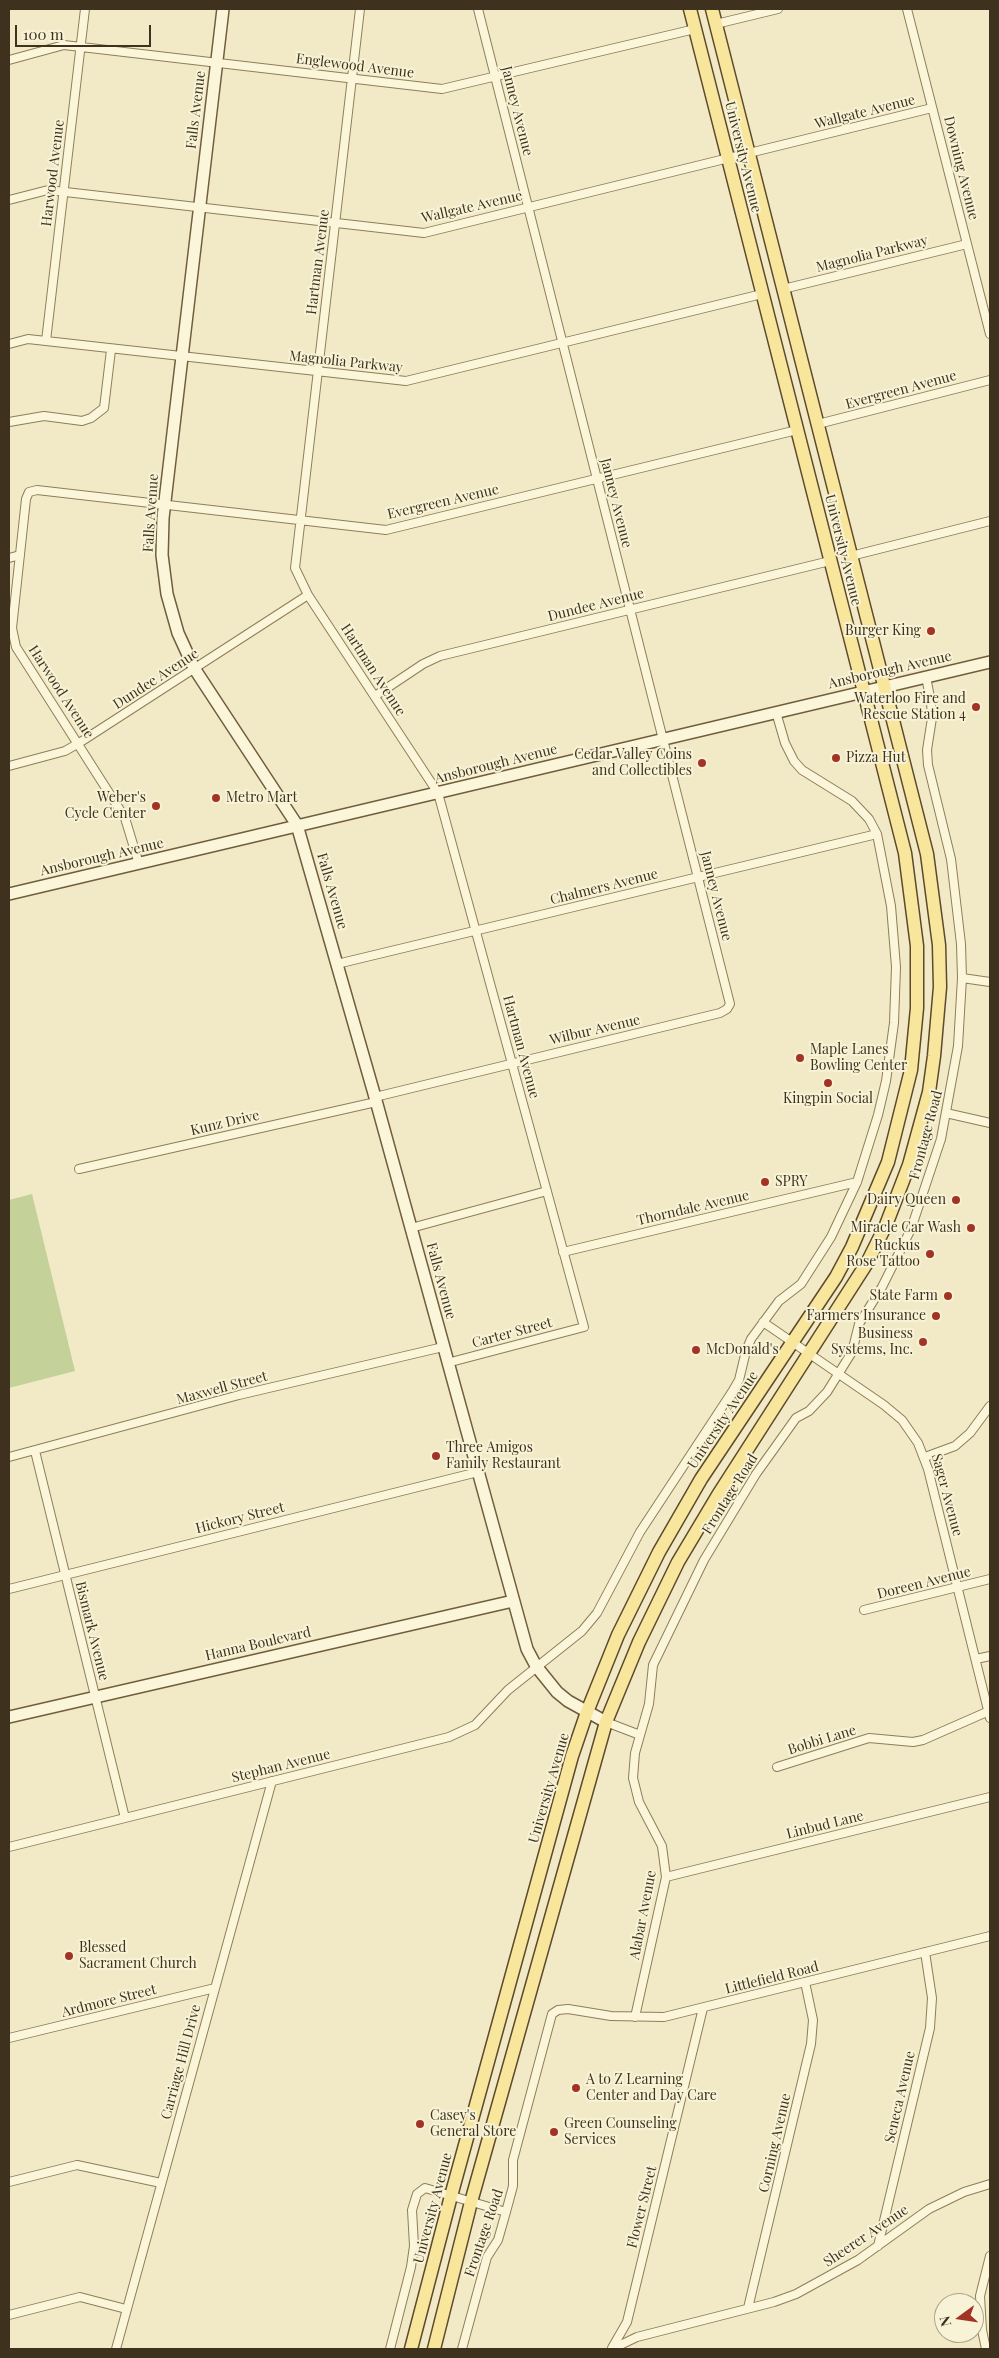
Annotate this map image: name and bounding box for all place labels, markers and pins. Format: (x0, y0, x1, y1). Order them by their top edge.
place label: Burger King (845, 623, 921, 639)
marker: Burger King (925, 625, 937, 637)
place label: Waterloo Fire and Rescue Station 4 (854, 691, 966, 724)
marker: Waterloo Fire and Rescue Station 4 (970, 701, 982, 713)
place label: Cedar Valley Coins and Collectibles (574, 747, 692, 780)
place label: Pizza Hut (846, 750, 906, 766)
marker: Pizza Hut (830, 752, 842, 764)
marker: Cedar Valley Coins and Collectibles (696, 757, 708, 769)
place label: Weber's Cycle Center (65, 790, 146, 822)
place label: Metro Mart (226, 790, 297, 806)
marker: Metro Mart (210, 792, 222, 804)
marker: Weber's Cycle Center (150, 800, 162, 812)
place label: Maple Lanes Bowling Center (810, 1042, 907, 1074)
marker: Maple Lanes Bowling Center (794, 1052, 806, 1064)
marker: Kingpin Social (822, 1077, 834, 1089)
place label: Kingpin Social (783, 1091, 873, 1107)
place label: SPRY (775, 1174, 807, 1190)
marker: SPRY (759, 1176, 771, 1188)
place label: Dairy Queen (867, 1192, 946, 1208)
marker: Dairy Queen (950, 1194, 962, 1206)
place label: Miracle Car Wash (851, 1220, 961, 1236)
marker: Miracle Car Wash (965, 1222, 977, 1234)
place label: Ruckus Rose Tattoo (846, 1238, 920, 1270)
marker: Ruckus Rose Tattoo (924, 1248, 936, 1260)
place label: State Farm (870, 1288, 938, 1304)
marker: State Farm (942, 1290, 954, 1302)
place label: Farmers Insurance (807, 1308, 926, 1324)
marker: Farmers Insurance (930, 1310, 942, 1322)
place label: Business Systems, Inc. (831, 1326, 913, 1358)
marker: Business Systems, Inc. (917, 1336, 929, 1348)
place label: McDonald's (706, 1342, 779, 1358)
marker: McDonald's (690, 1344, 702, 1356)
place label: Three Amigos Family Restaurant (446, 1440, 561, 1472)
marker: Three Amigos Family Restaurant (430, 1450, 442, 1462)
place label: Blessed Sacrament Church (79, 1940, 197, 1972)
marker: Blessed Sacrament Church (63, 1950, 75, 1962)
place label: A to Z Learning Center and Day Care (586, 2072, 717, 2104)
marker: A to Z Learning Center and Day Care (570, 2082, 582, 2094)
place label: Casey's General Store (430, 2108, 516, 2140)
place label: Green Counseling Services (564, 2116, 677, 2148)
marker: Casey's General Store (414, 2118, 426, 2130)
marker: Green Counseling Services (548, 2126, 560, 2138)

